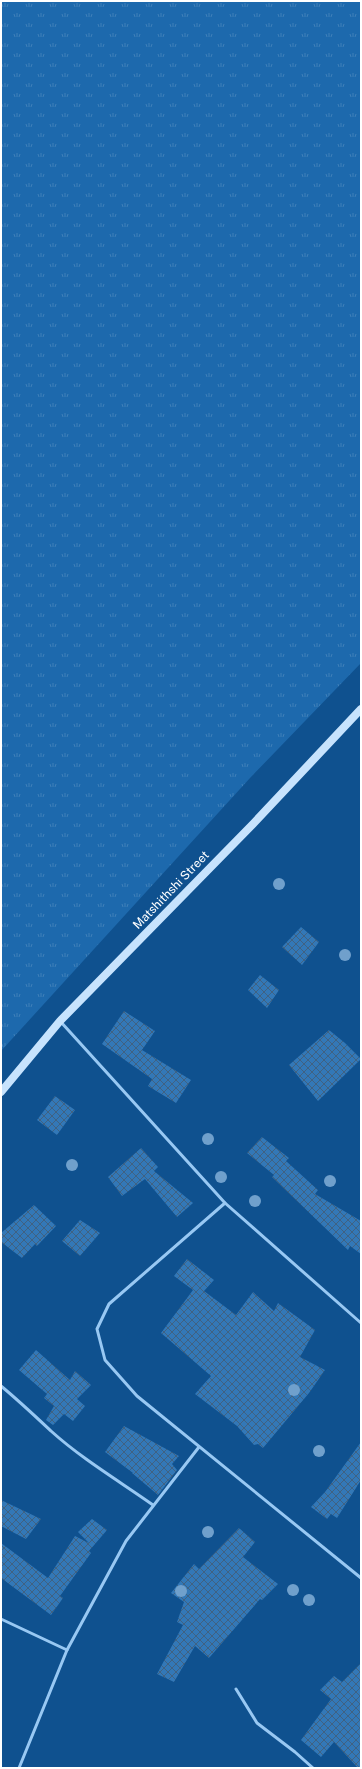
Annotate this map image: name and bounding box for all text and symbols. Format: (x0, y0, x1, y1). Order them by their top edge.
street label: Matshithshi Street (130, 848, 212, 932)

